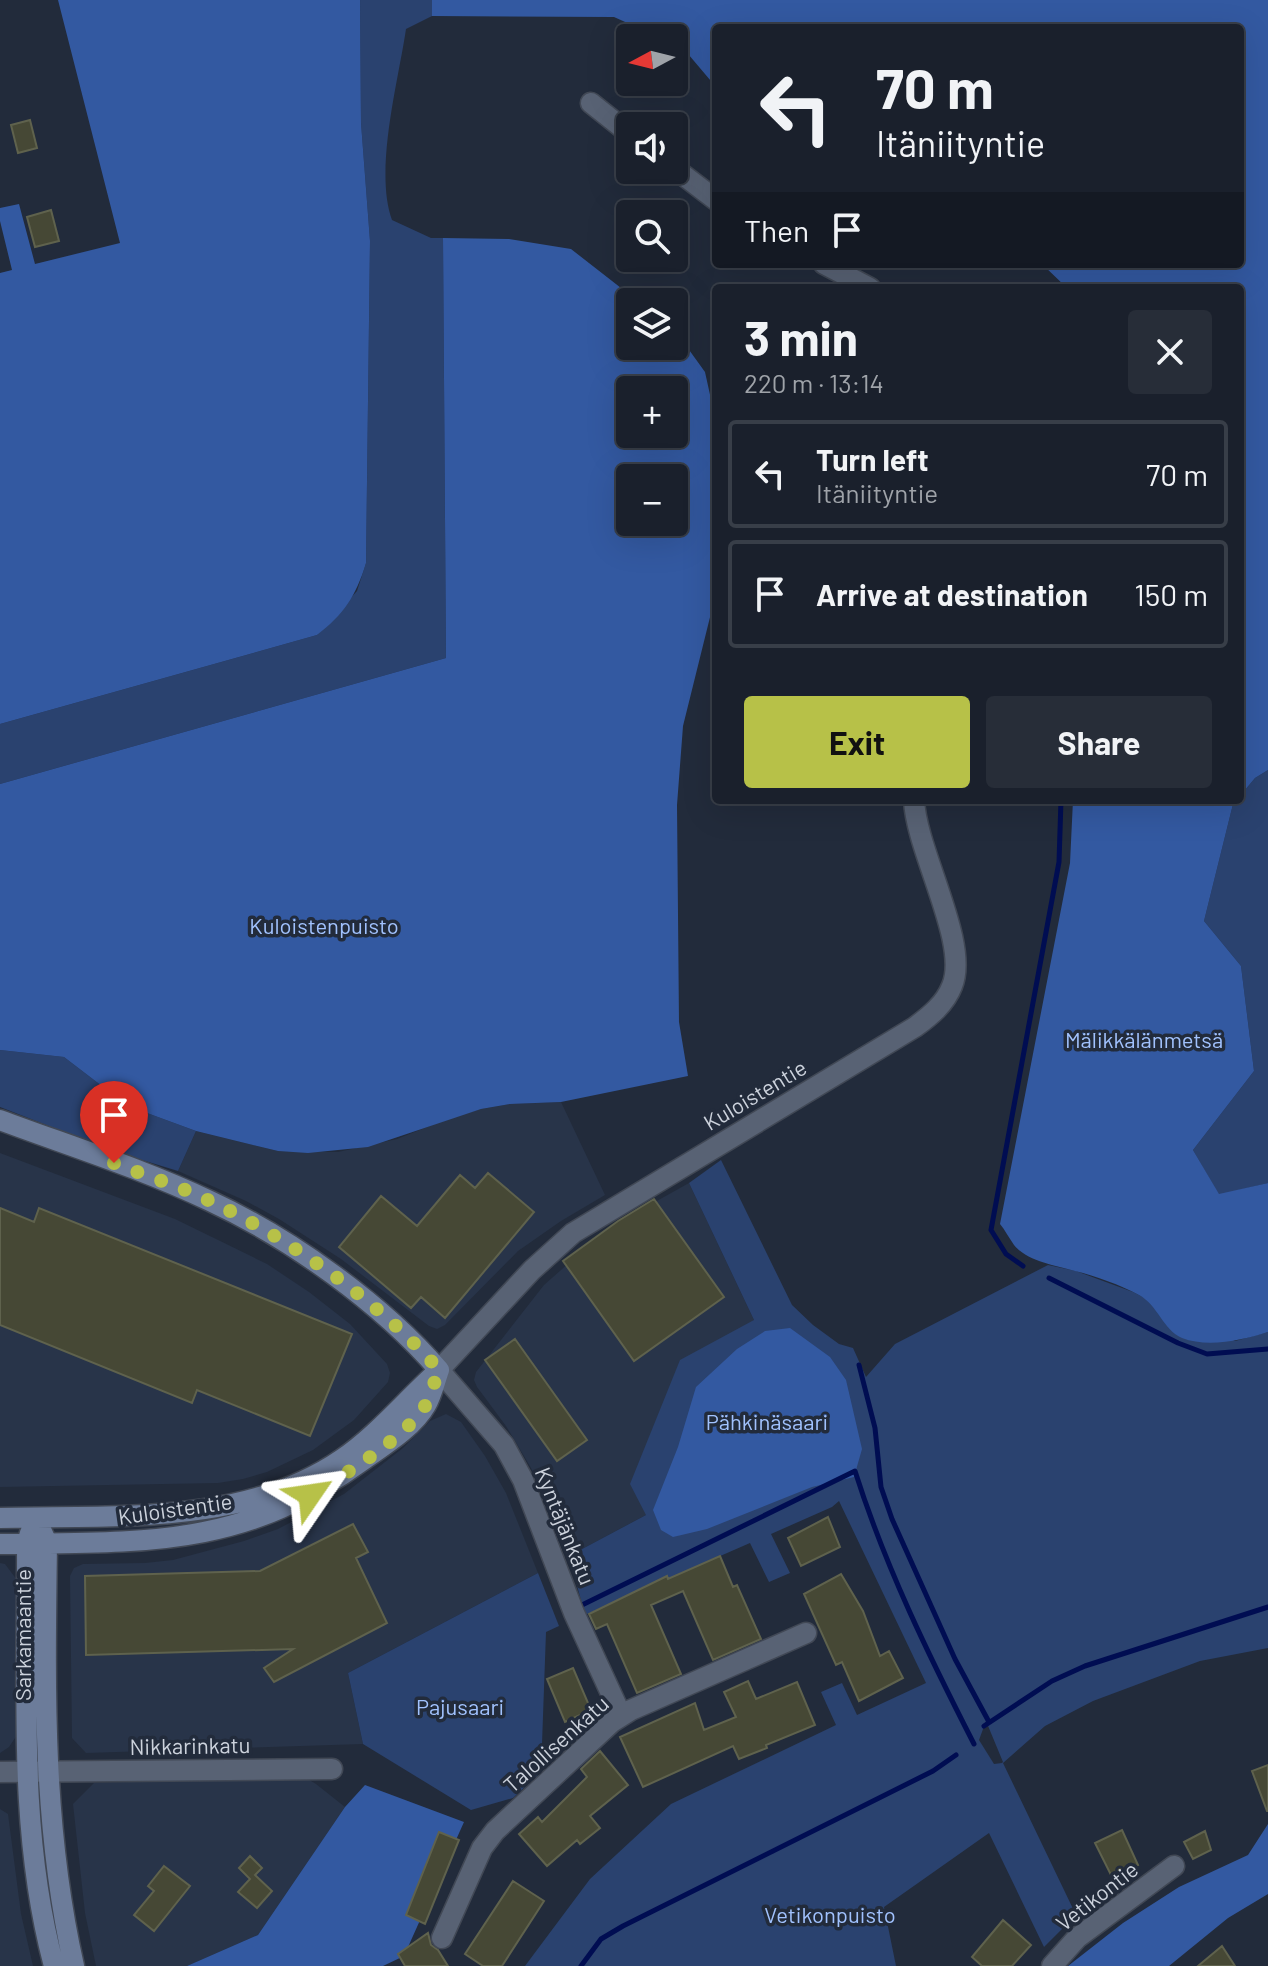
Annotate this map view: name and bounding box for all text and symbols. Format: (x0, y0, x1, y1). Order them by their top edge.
north arrow (616, 24, 688, 96)
map controls (616, 24, 688, 536)
text: 70 m (876, 53, 994, 120)
icon: left (744, 56, 848, 160)
button: sound (616, 112, 688, 184)
text: Itäniityntie (876, 121, 1045, 164)
button: search (616, 200, 688, 272)
icon: arrive (825, 208, 869, 252)
text: Then (744, 212, 809, 248)
button: layers (616, 288, 688, 360)
text: 3 min (744, 308, 858, 366)
button: close (1128, 310, 1212, 394)
text: 220 m · 13:14 (744, 367, 884, 398)
button: + (616, 376, 688, 448)
text: Turn left (816, 441, 929, 477)
icon: left (748, 452, 792, 496)
text: 70 m (1146, 456, 1208, 492)
button: − (616, 464, 688, 536)
text: Itäniityntie (816, 477, 938, 508)
icon: arrive (748, 572, 792, 616)
text: Arrive at destination (816, 576, 1088, 612)
text: 150 m (1134, 576, 1208, 612)
button: Exit (744, 696, 970, 788)
button: Share (986, 696, 1212, 788)
park label: Kuloistenpuisto (249, 912, 399, 938)
park label: Mälikkälänmetsä (1065, 1026, 1223, 1052)
street label: Kuloistentie (698, 1053, 810, 1135)
pin (80, 1081, 148, 1163)
icon: arrive (92, 1093, 136, 1137)
park label: Pähkinäsaari (706, 1408, 828, 1434)
position arrow (268, 1453, 352, 1537)
street label: Kyntäjänkatu (531, 1463, 601, 1588)
street label: Kuloistentie (116, 1487, 234, 1529)
street label: Sarkamaantie (9, 1569, 35, 1701)
street label: Talollisenkatu (498, 1689, 613, 1797)
park label: Pajusaari (416, 1693, 504, 1719)
street label: Nikkarinkatu (129, 1731, 251, 1759)
street label: Vetikontie (1050, 1855, 1143, 1935)
park label: Vetikonpuisto (764, 1901, 896, 1927)

